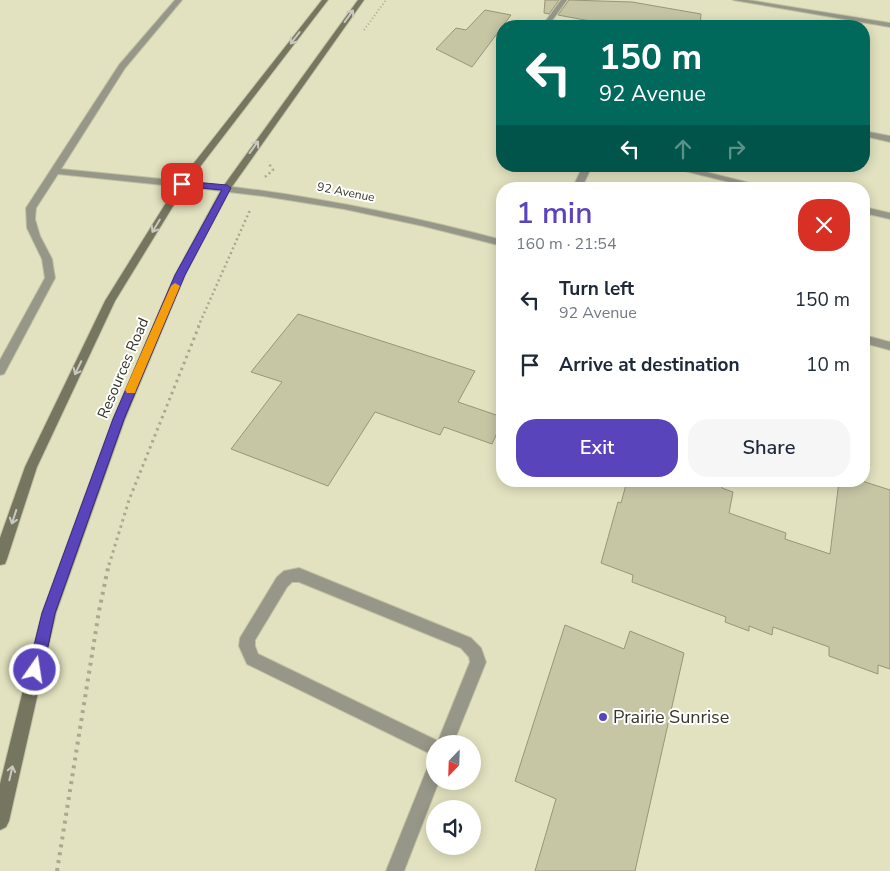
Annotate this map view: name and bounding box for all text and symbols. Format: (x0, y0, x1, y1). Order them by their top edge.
one-way arrow (344, 9, 355, 23)
one-way arrow (289, 31, 300, 44)
text: 150 m (599, 34, 702, 81)
icon: left (516, 40, 581, 105)
text: 92 Avenue (599, 79, 706, 109)
icon: left (616, 135, 644, 163)
icon: ahead (669, 135, 697, 163)
icon: right (722, 135, 750, 163)
one-way arrow (249, 141, 260, 155)
pin (161, 163, 203, 205)
icon: arrive (168, 170, 196, 198)
street label: 92 Avenue (316, 179, 376, 205)
text: 1 min (516, 193, 592, 234)
button: close (798, 199, 850, 251)
one-way arrow (151, 218, 161, 232)
text: 160 m · 21:54 (516, 233, 617, 255)
text: Turn left (559, 276, 634, 302)
icon: left (516, 286, 544, 314)
text: 150 m (795, 287, 850, 313)
text: 92 Avenue (559, 302, 637, 324)
street label: Resources Road (93, 314, 153, 422)
icon: arrive (516, 351, 544, 379)
text: Arrive at destination (559, 352, 740, 378)
text: 10 m (806, 352, 850, 378)
one-way arrow (73, 360, 82, 375)
button: Exit (516, 419, 678, 477)
button: Share (688, 419, 850, 477)
one-way arrow (9, 509, 18, 524)
position arrow (8, 643, 60, 695)
place label: Prairie Sunrise (613, 705, 729, 729)
marker: Prairie Sunrise (597, 711, 609, 723)
north arrow (426, 735, 481, 790)
map controls (426, 735, 481, 855)
one-way arrow (7, 766, 16, 782)
button: sound (426, 800, 481, 855)

